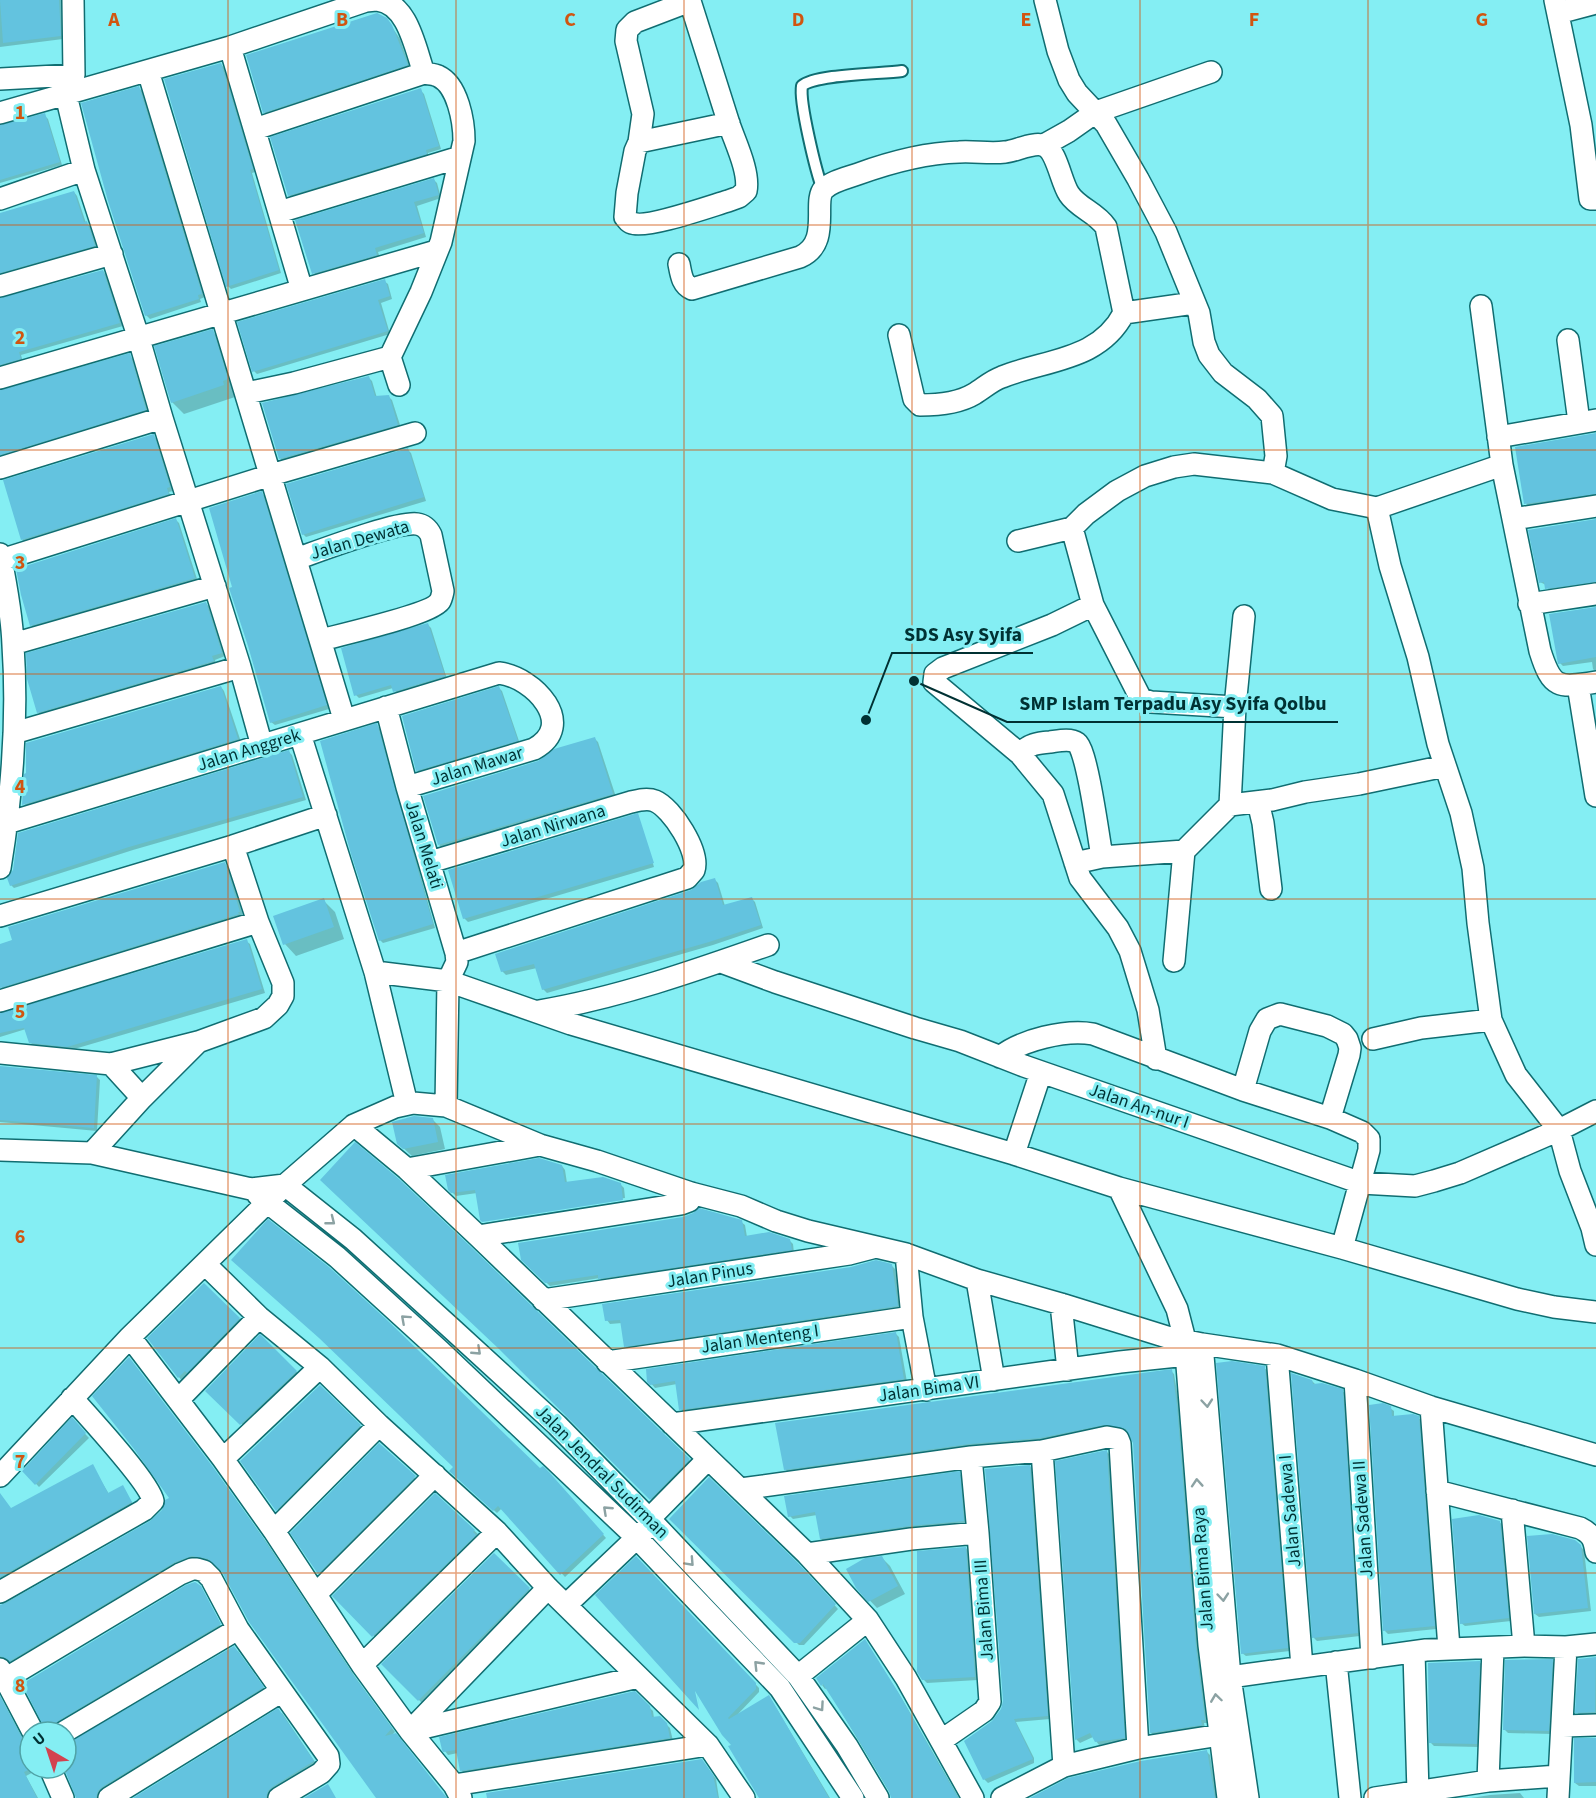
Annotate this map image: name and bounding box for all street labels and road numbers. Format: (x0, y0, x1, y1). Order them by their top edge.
street label: Jalan Dewata (308, 514, 412, 566)
street label: Jalan Anggrek (194, 722, 304, 778)
street label: Jalan Mawar (428, 740, 527, 792)
street label: Jalan Melati (399, 798, 449, 892)
street label: Jalan Nirwana (498, 798, 608, 854)
street label: Jalan An-nur I (1086, 1077, 1192, 1135)
street label: Jalan Pinus (665, 1256, 755, 1294)
street label: Jalan Menteng I (699, 1318, 821, 1360)
street label: Jalan Bima VI (877, 1370, 981, 1408)
street label: Jalan Jendral Sudirman (530, 1400, 674, 1544)
street label: Jalan Sadewa I (1273, 1454, 1307, 1568)
street label: Jalan Sadewa II (1346, 1460, 1380, 1578)
street label: Jalan Bima Raya (1186, 1506, 1220, 1632)
street label: Jalan Bima III (968, 1558, 1000, 1662)

